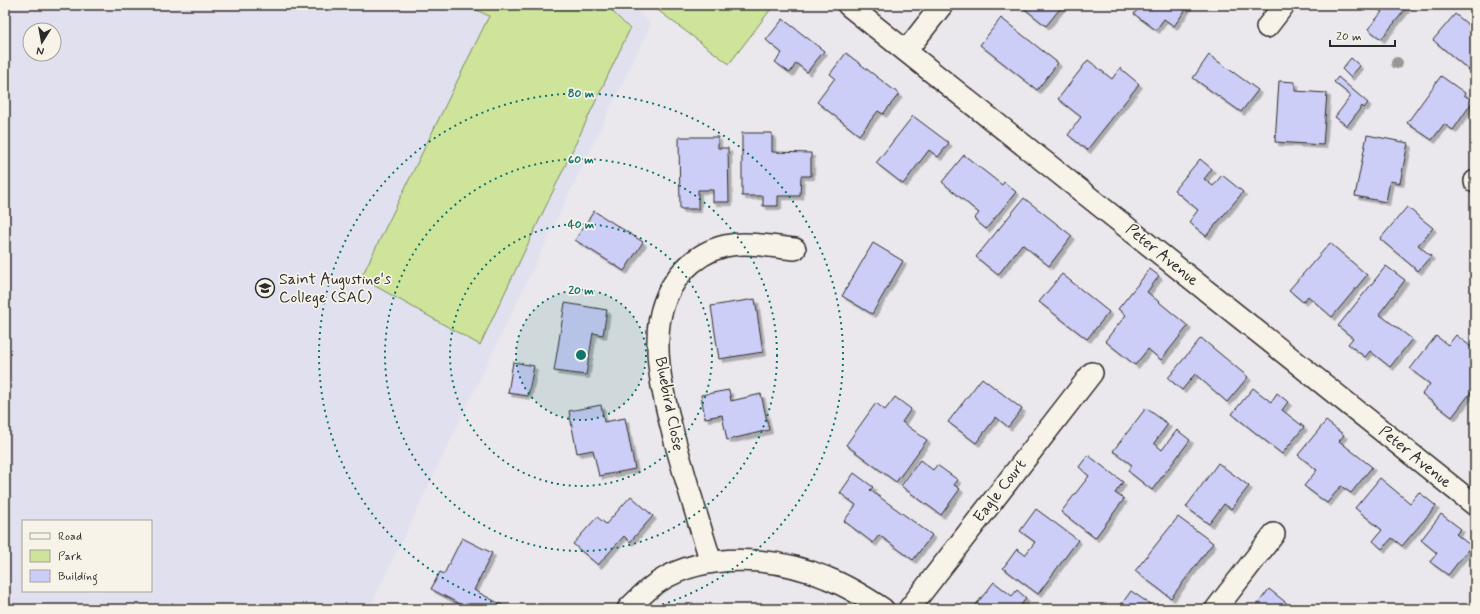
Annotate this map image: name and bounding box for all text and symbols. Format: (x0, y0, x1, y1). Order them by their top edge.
north arrow (22, 22, 62, 62)
scale bar (1330, 22, 1395, 48)
text: 20 m (1336, 29, 1362, 45)
text: N (35, 43, 45, 58)
text: 80 m (568, 86, 595, 102)
text: 60 m (568, 152, 594, 168)
text: 40 m (568, 217, 595, 233)
street label: Peter Avenue (1121, 219, 1203, 291)
place label: Saint Augustine's College (SAC) (279, 269, 391, 308)
school or university icon: Saint Augustine's College (SAC) (254, 277, 276, 299)
text: 20 m (568, 283, 594, 299)
centre of rings (574, 348, 588, 362)
street label: Bluebird Close (650, 355, 688, 453)
street label: Peter Avenue (1374, 421, 1456, 493)
street label: Eagle Court (969, 455, 1031, 527)
legend (22, 520, 152, 592)
text: Road (58, 529, 82, 545)
text: Park (58, 549, 82, 565)
text: Building (58, 569, 98, 586)

